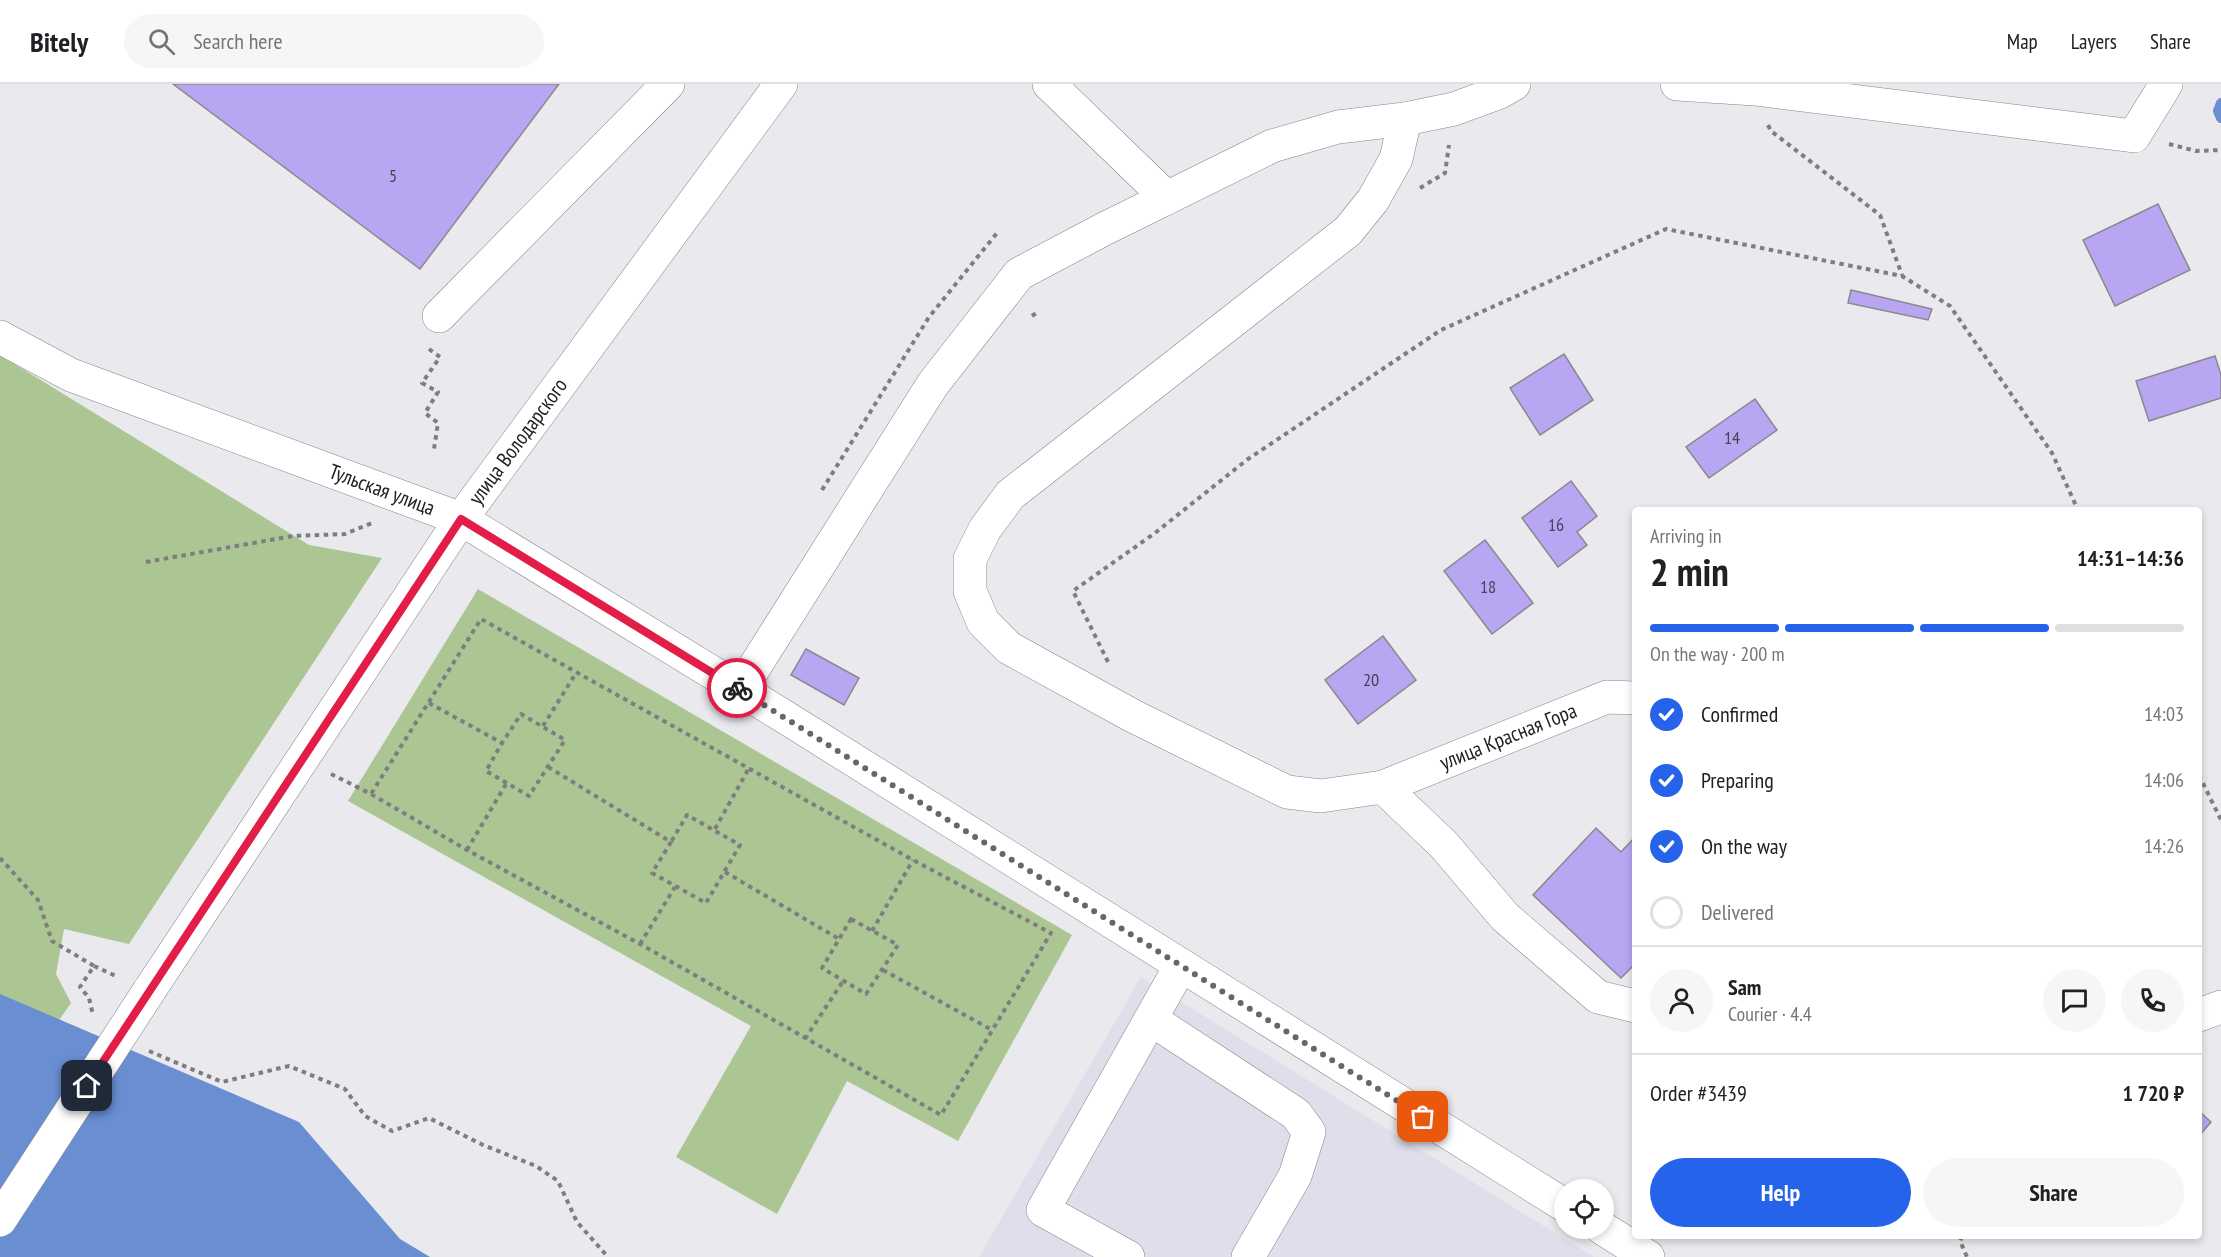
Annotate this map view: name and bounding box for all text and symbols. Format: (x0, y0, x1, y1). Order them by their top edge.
search box (124, 14, 544, 68)
text: Bitely (30, 23, 88, 60)
icon: search (145, 25, 178, 58)
text: Search here (193, 27, 283, 55)
text: Map (2007, 28, 2038, 55)
text: Layers (2071, 28, 2117, 55)
text: Share (2150, 28, 2191, 55)
house number: 5 (389, 164, 397, 187)
street label: улица Володарского (462, 373, 573, 510)
house number: 14 (1724, 426, 1740, 449)
street label: Тульская улица (325, 457, 439, 521)
house number: 16 (1548, 513, 1564, 536)
text: Arriving in (1650, 523, 1722, 549)
text: 14:31–14:36 (2077, 544, 2184, 572)
text: 2 min (1650, 546, 1729, 597)
house number: 18 (1480, 575, 1496, 598)
text: On the way · 200 m (1650, 641, 1785, 667)
courier (707, 658, 767, 718)
house number: 20 (1363, 668, 1379, 691)
icon: bike (721, 672, 754, 705)
street label: улица Красная Гора (1436, 697, 1581, 776)
icon: check (1650, 698, 1683, 731)
text: Confirmed (1701, 700, 1778, 728)
text: 14:03 (2144, 701, 2184, 727)
icon: check (1650, 764, 1683, 797)
text: Preparing (1701, 766, 1774, 794)
text: 14:06 (2144, 767, 2184, 793)
icon: check (1650, 830, 1683, 863)
text: On the way (1701, 832, 1787, 860)
text: 14:26 (2144, 833, 2184, 859)
text: Delivered (1701, 898, 1774, 926)
button: person (1650, 969, 1713, 1032)
button: chat (2043, 969, 2106, 1032)
button: phone (2121, 969, 2184, 1032)
text: Sam (1728, 973, 1761, 1001)
text: Courier · 4.4 (1728, 1001, 1812, 1027)
pin (61, 1060, 112, 1111)
icon: home (70, 1069, 103, 1102)
text: Order #3439 (1650, 1079, 1747, 1107)
text: 1 720 ₽ (2122, 1079, 2184, 1107)
pin (1397, 1091, 1448, 1142)
icon: bag (1406, 1100, 1439, 1133)
button: Help (1650, 1158, 1911, 1227)
button: Share (1923, 1158, 2184, 1227)
map controls (1554, 1179, 1614, 1239)
button: locate (1554, 1179, 1614, 1239)

